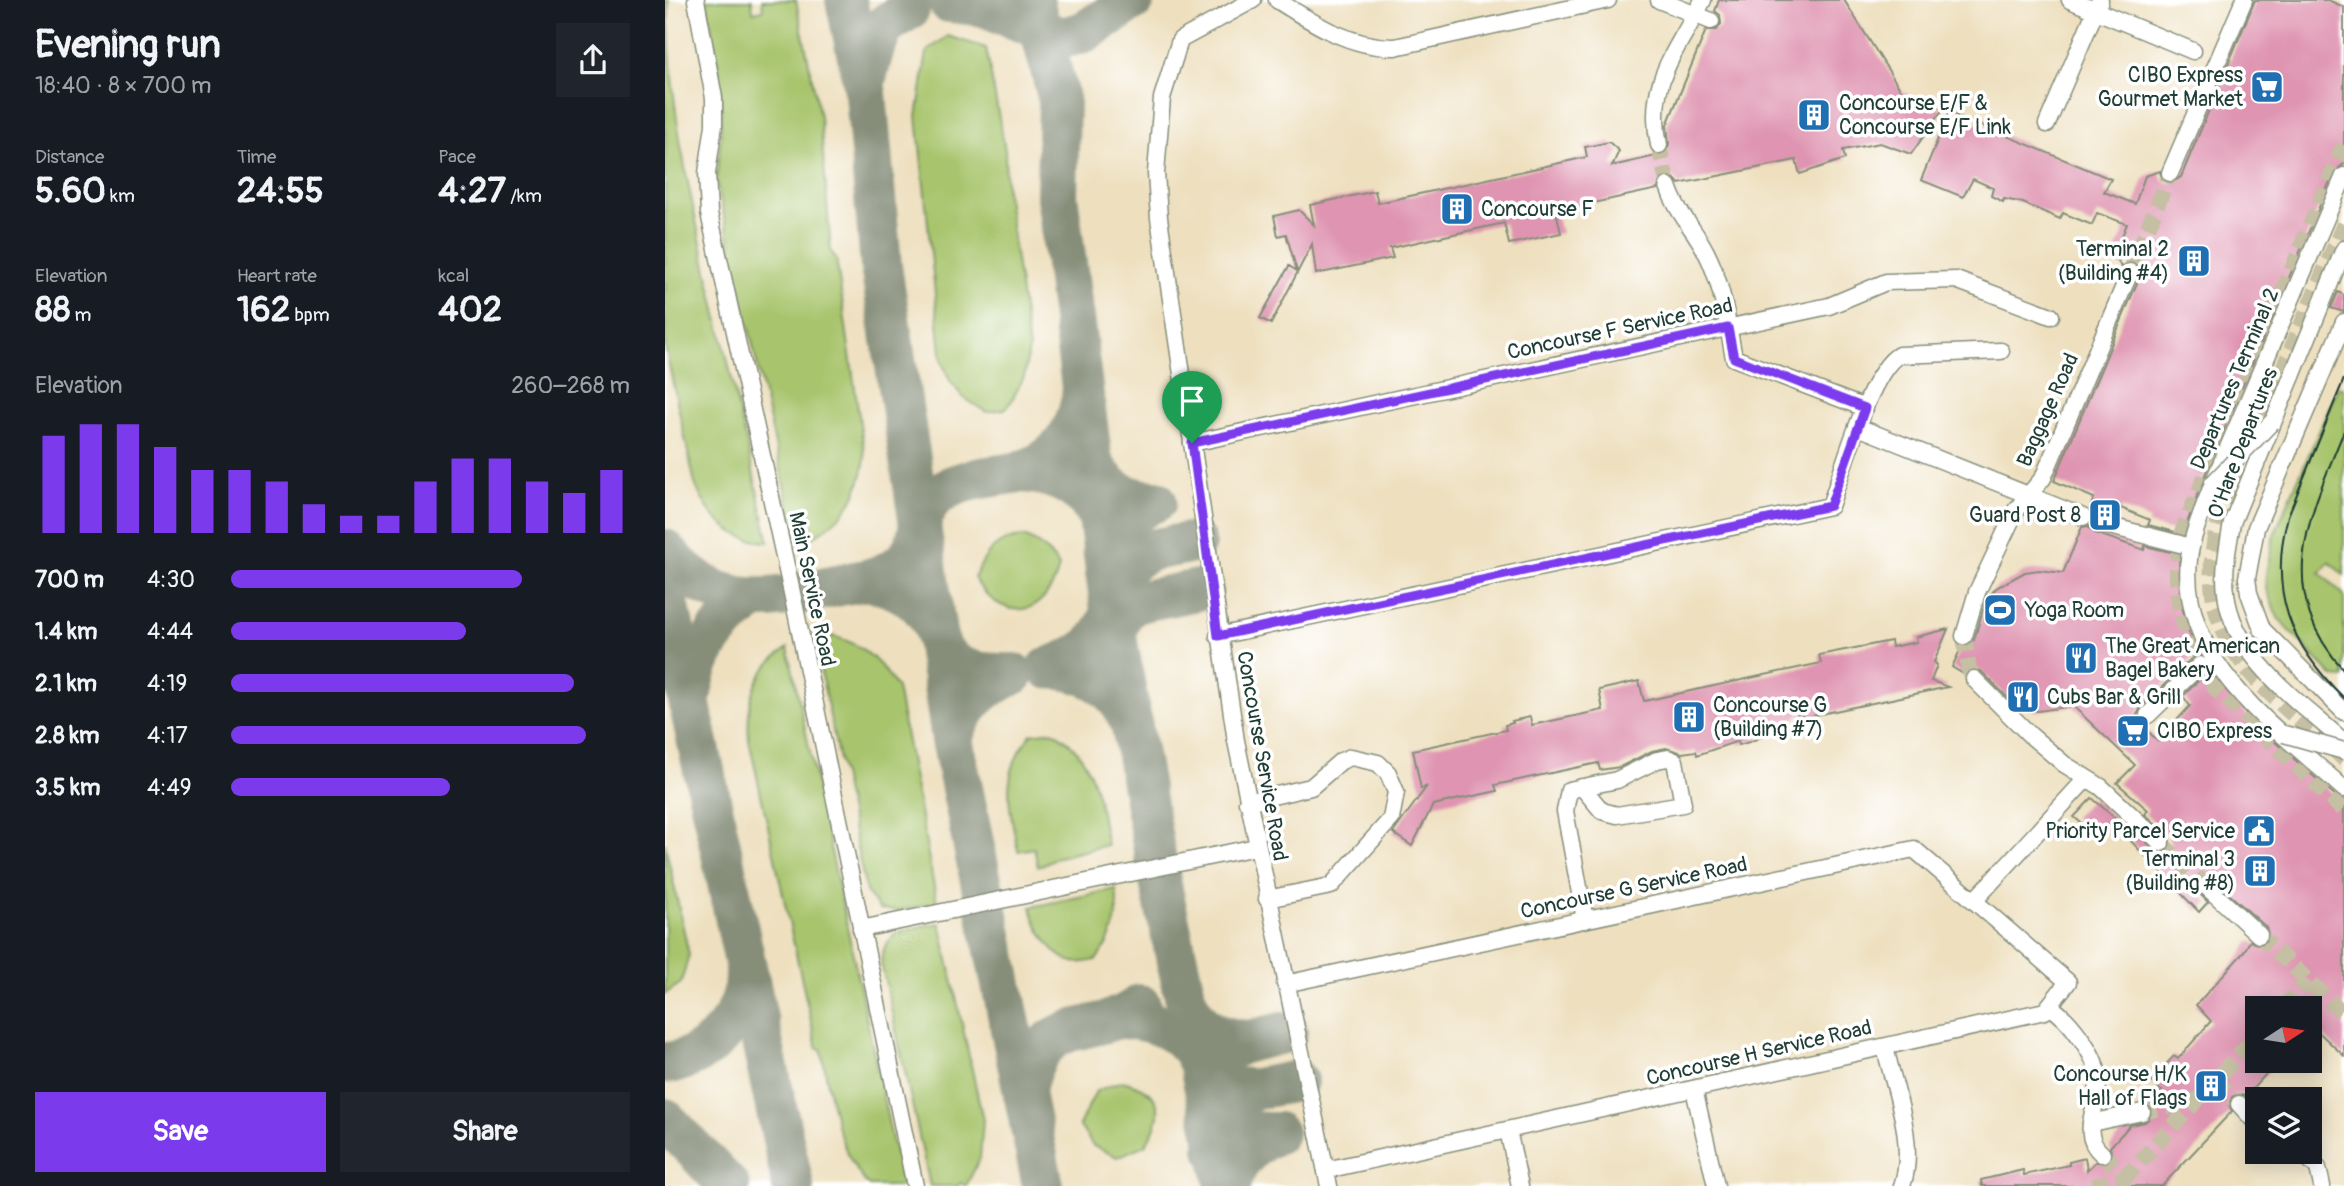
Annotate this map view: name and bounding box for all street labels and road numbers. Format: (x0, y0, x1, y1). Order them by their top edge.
street label: Departures Terminal 2 (2185, 284, 2285, 474)
street label: Concourse F Service Road (1505, 292, 1735, 366)
street label: Baggage Road (2011, 349, 2085, 471)
street label: O'Hare Departures (2202, 363, 2284, 522)
street label: Main Service Road (782, 509, 842, 669)
street label: Concourse Service Road (1230, 649, 1294, 863)
street label: Concourse G Service Road (1518, 851, 1750, 925)
street label: Concourse H Service Road (1644, 1014, 1874, 1092)

